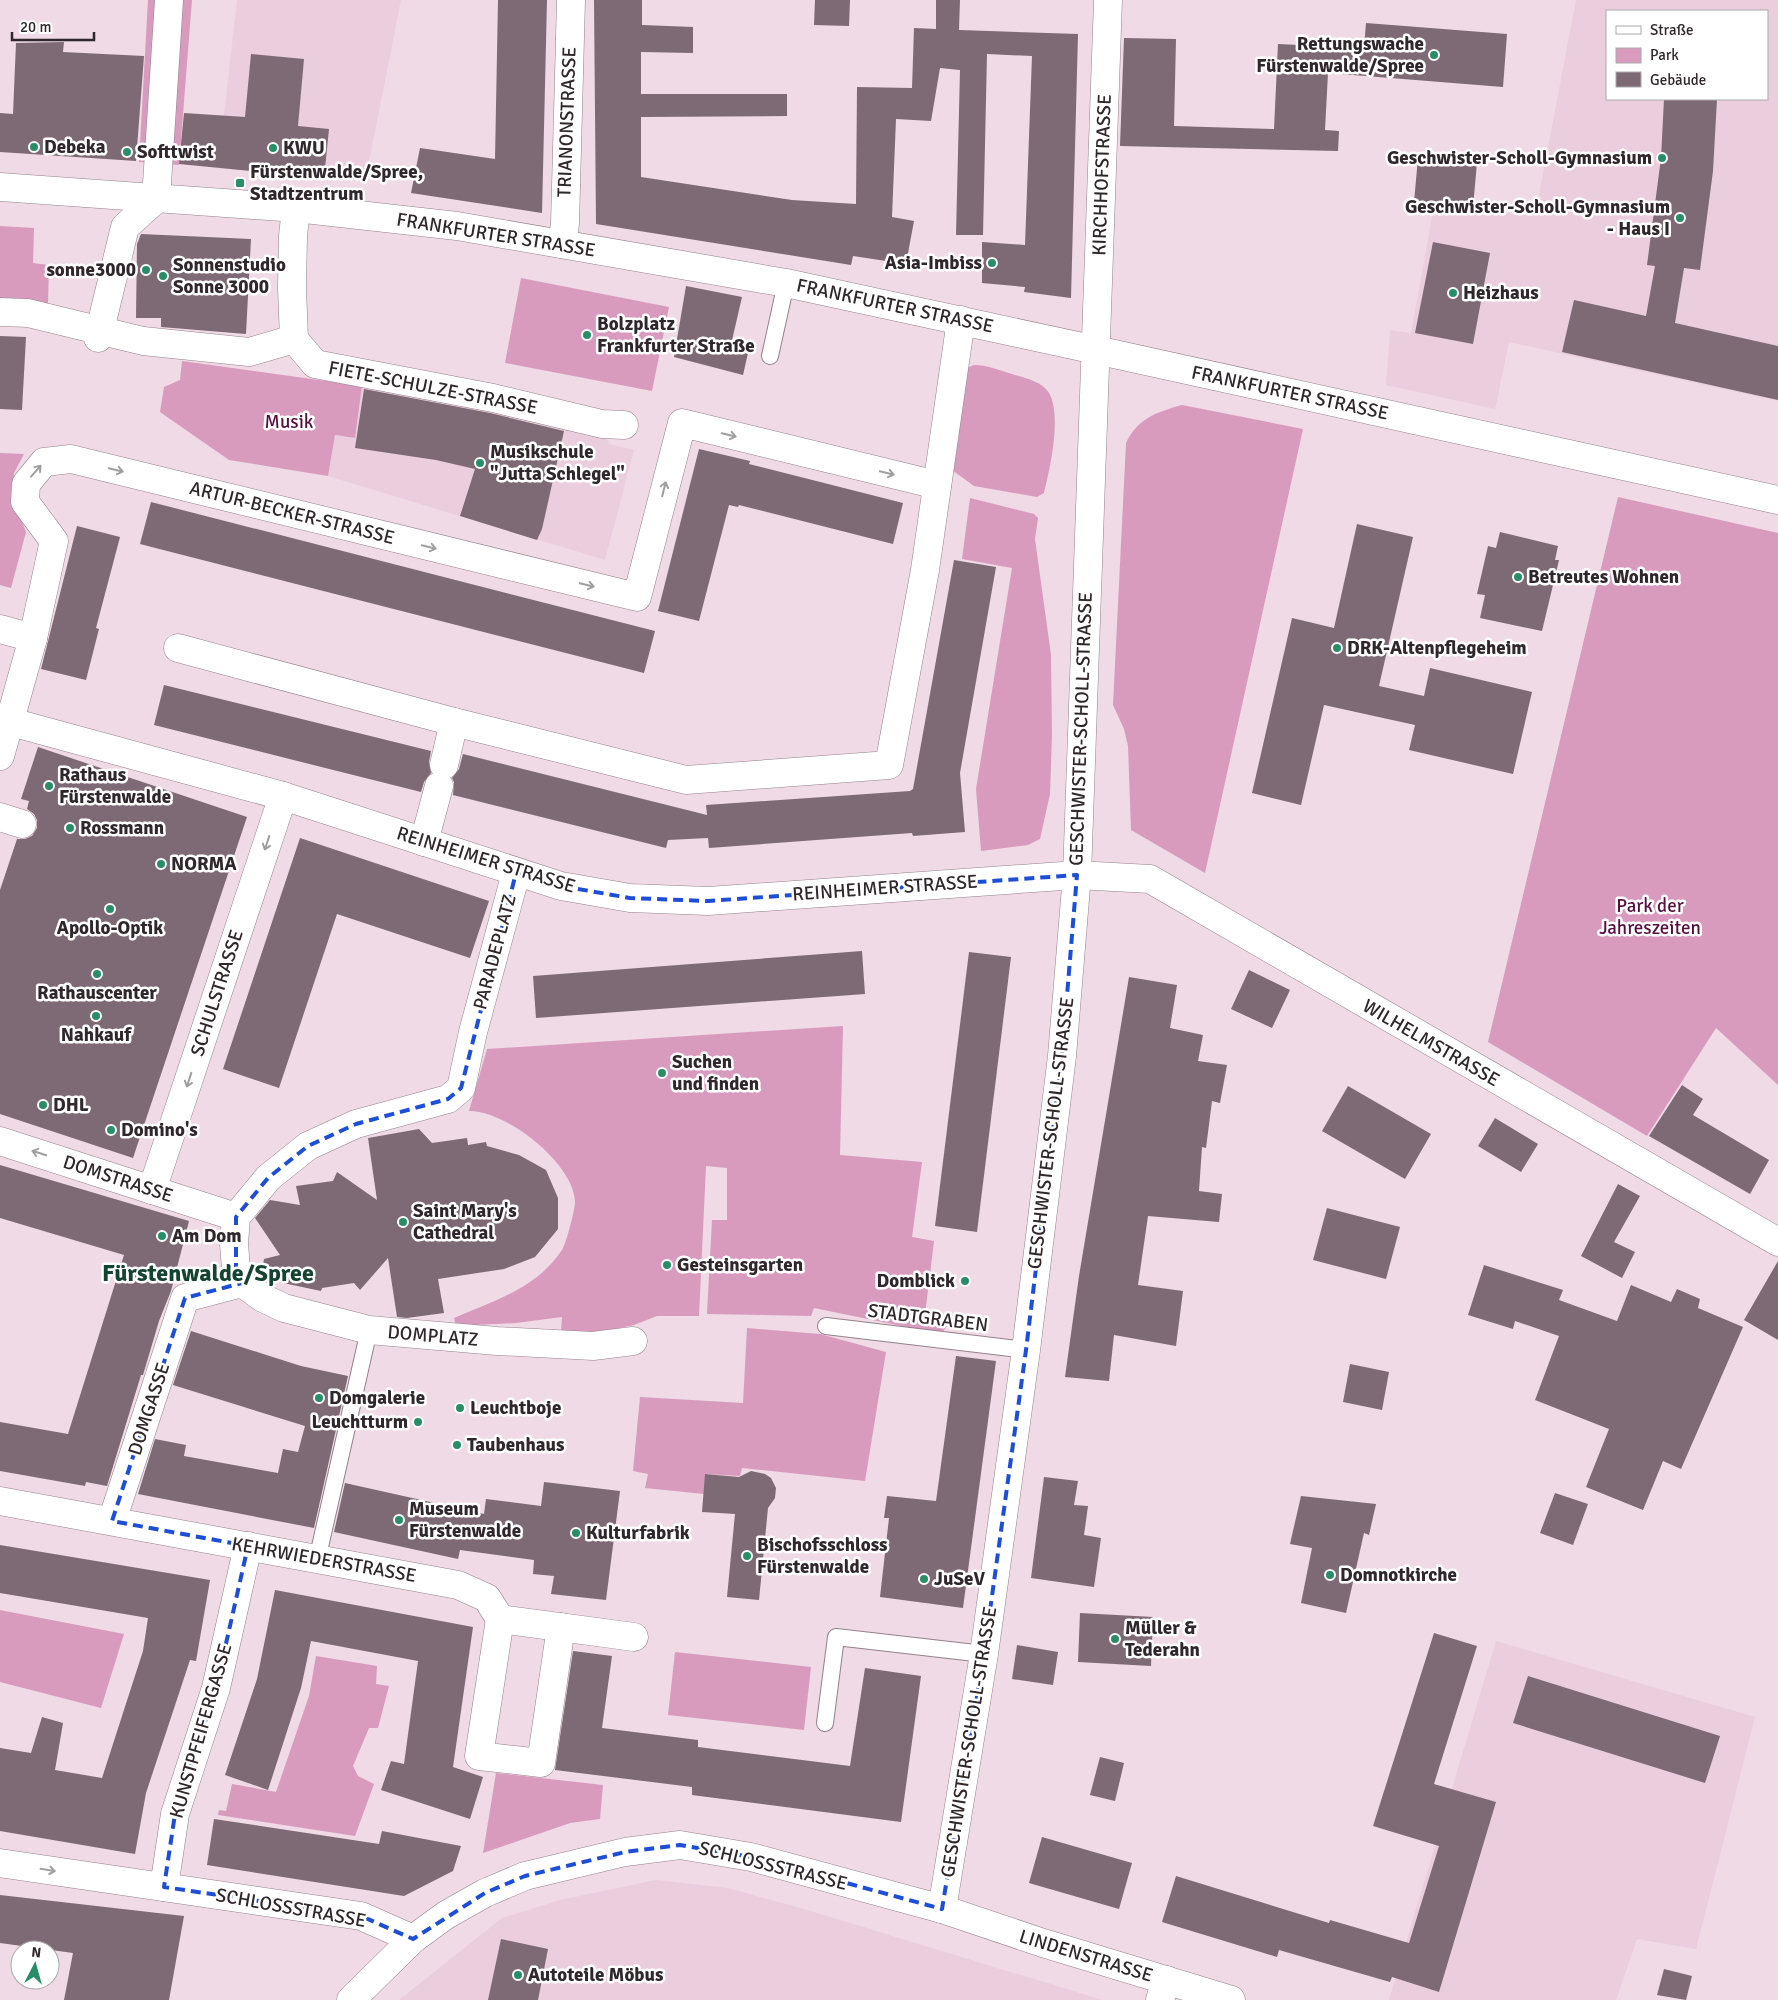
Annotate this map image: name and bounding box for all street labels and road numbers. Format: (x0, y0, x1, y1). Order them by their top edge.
street label: TRIANONSTRASSE (552, 46, 582, 198)
street label: KIRCHHOFSTRASSE (1087, 94, 1117, 256)
street label: FRANKFURTER STRASSE (395, 207, 597, 263)
street label: FRANKFURTER STRASSE (794, 273, 996, 339)
street label: FIETE-SCHULZE-STRASSE (326, 356, 540, 420)
street label: FRANKFURTER STRASSE (1189, 360, 1391, 426)
street label: ARTUR-BECKER-STRASSE (187, 476, 397, 550)
street label: GESCHWISTER-SCHOLL-STRASSE (1064, 592, 1098, 866)
street label: REINHEIMER STRASSE (394, 821, 578, 899)
street label: REINHEIMER STRASSE (791, 870, 979, 906)
street label: PARADEPLATZ (468, 892, 522, 1012)
street label: SCHULSTRASSE (185, 927, 249, 1059)
street label: WILHELMSTRASSE (1358, 994, 1504, 1092)
street label: GESCHWISTER-SCHOLL-STRASSE (1022, 996, 1080, 1270)
street label: DOMSTRASSE (60, 1150, 176, 1208)
street label: STADTGRABEN (866, 1299, 990, 1337)
street label: DOMPLATZ (387, 1320, 479, 1352)
street label: DOMGASSE (123, 1360, 175, 1458)
street label: KEHRWIEDERSTRASSE (230, 1532, 418, 1588)
street label: GESCHWISTER-SCHOLL-STRASSE (936, 1605, 1002, 1879)
street label: KUNSTPFEIFERGASSE (165, 1641, 237, 1821)
street label: SCHLOSSSTRASSE (696, 1836, 850, 1896)
street label: SCHLOSSSTRASSE (214, 1883, 368, 1933)
street label: LINDENSTRASSE (1016, 1924, 1156, 1988)

